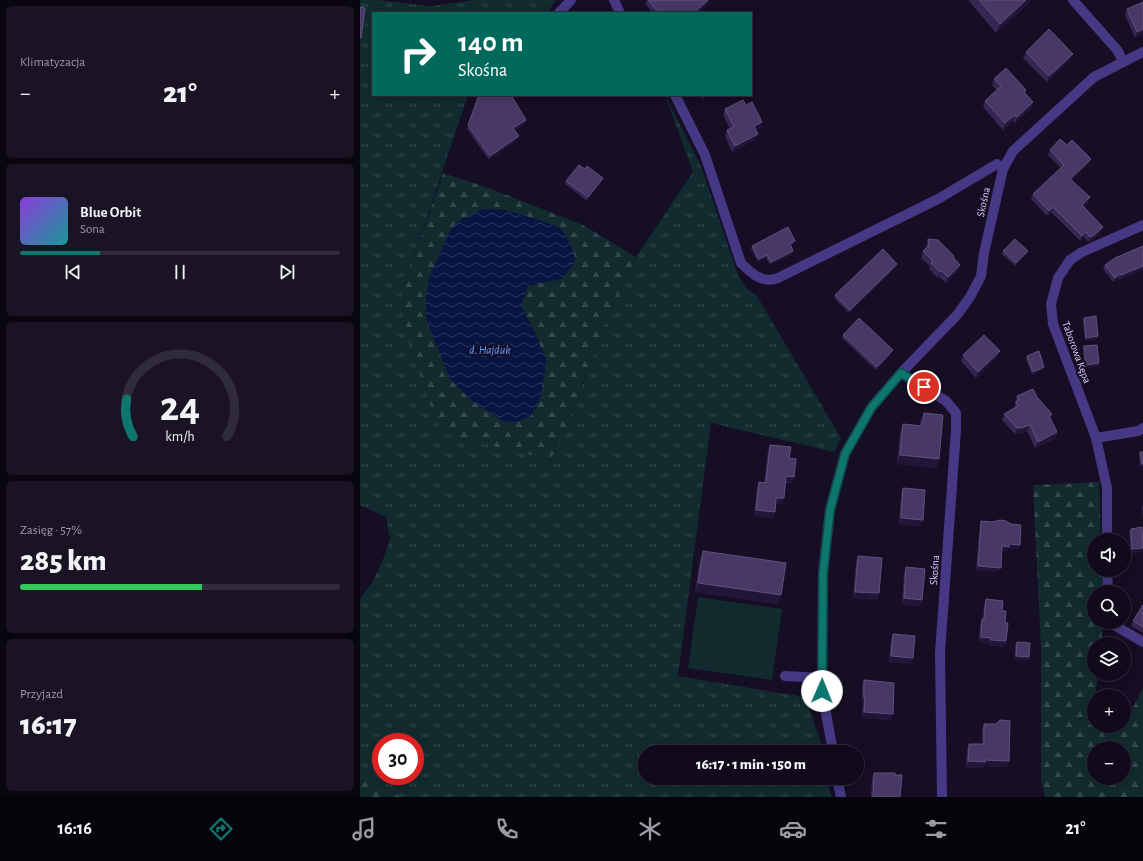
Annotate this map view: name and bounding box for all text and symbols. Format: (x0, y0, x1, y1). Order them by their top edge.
icon: right (392, 28, 444, 80)
text: 140 m (458, 29, 524, 57)
text: Klimatyzacja (20, 56, 85, 69)
text: Skośna (458, 62, 507, 80)
text: 21° (163, 78, 197, 108)
text: − (20, 82, 31, 104)
text: + (329, 82, 340, 104)
street label: Skośna (975, 186, 992, 218)
text: Blue Orbit (80, 205, 141, 220)
text: Sona (80, 223, 105, 236)
icon: previous (62, 261, 84, 283)
icon: pause (169, 261, 191, 283)
icon: next (276, 261, 298, 283)
street label: Taborowa Kępa (1060, 320, 1093, 385)
water label: d. Hajduk (469, 344, 511, 357)
pin (907, 370, 941, 404)
icon: arrive (913, 376, 935, 398)
text: 24 (160, 386, 200, 427)
text: km/h (165, 429, 195, 443)
text: Zasięg · 57% (20, 524, 82, 537)
map controls (1087, 533, 1131, 785)
button: sound (1087, 533, 1131, 577)
text: 285 km (20, 546, 107, 576)
street label: Skośna (928, 555, 941, 585)
button: search (1087, 585, 1131, 629)
button: layers (1087, 637, 1131, 681)
position arrow (801, 670, 843, 712)
text: Przyjazd (20, 688, 63, 701)
button: + (1087, 689, 1131, 733)
text: 16:17 (20, 710, 77, 740)
speed limit sign: 30 (372, 733, 424, 785)
button: − (1087, 741, 1131, 785)
text: 16:17 · 1 min · 150 m (696, 757, 806, 772)
icon: directions (207, 815, 235, 843)
icon: music (350, 815, 378, 843)
icon: phone (493, 815, 521, 843)
icon: climate (636, 815, 664, 843)
icon: car (779, 815, 807, 843)
icon: filters (922, 815, 950, 843)
text: 16:16 (58, 820, 92, 838)
text: 21° (1065, 820, 1085, 838)

